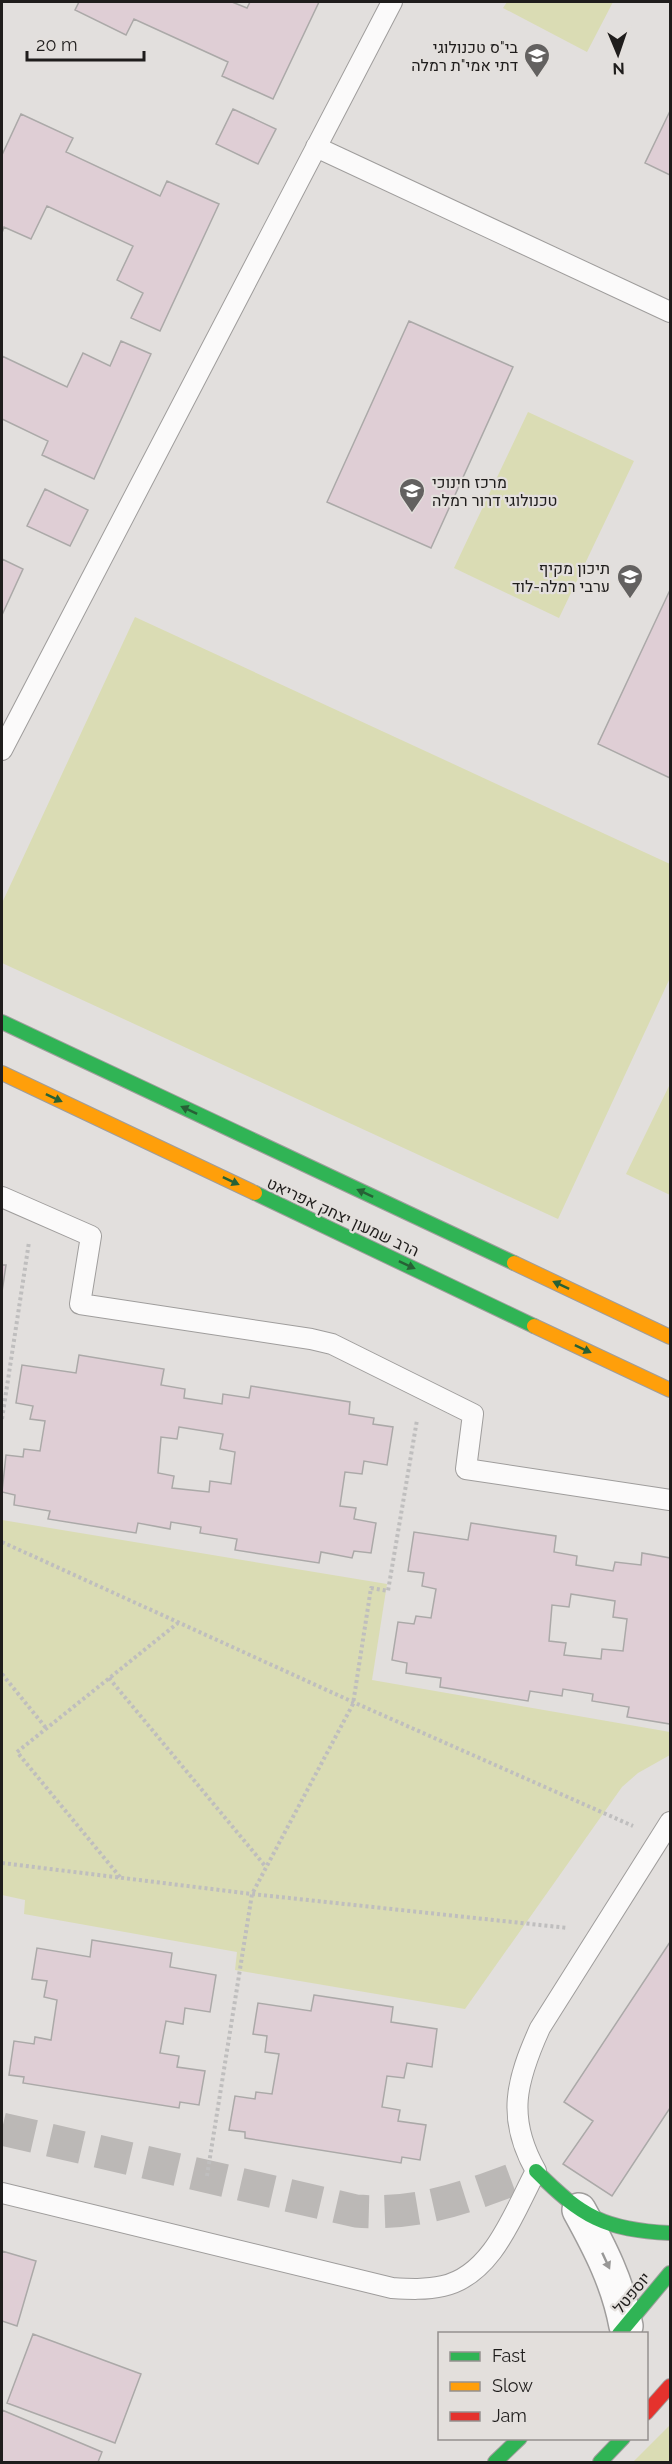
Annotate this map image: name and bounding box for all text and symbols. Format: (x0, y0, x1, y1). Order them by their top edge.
scale bar (27, 24, 144, 62)
north arrow (588, 24, 648, 84)
text: 20 m (36, 34, 78, 55)
place label: בי"ס טכנולוגי דתי אמי"ת רמלה (411, 38, 519, 75)
school or university icon: בי"ס טכנולוגי דתי אמי"ת רמלה (522, 41, 552, 79)
text: N (612, 59, 625, 78)
place label: מרכז חינוכי טכנולוגי דרור רמלה (432, 473, 557, 510)
school or university icon: מרכז חינוכי טכנולוגי דרור רמלה (397, 476, 427, 514)
place label: תיכון מקיף ערבי רמלה-לוד (512, 559, 610, 596)
school or university icon: תיכון מקיף ערבי רמלה-לוד (615, 562, 645, 600)
one-way arrow (46, 1093, 63, 1102)
one-way arrow (180, 1106, 197, 1115)
street label: הרב שמעון יצחק אפריאט (264, 1173, 422, 1261)
one-way arrow (222, 1177, 239, 1186)
one-way arrow (357, 1189, 374, 1198)
one-way arrow (398, 1261, 415, 1270)
one-way arrow (552, 1281, 569, 1290)
one-way arrow (574, 1344, 591, 1353)
one-way arrow (602, 2253, 611, 2270)
street label: יוספטל (609, 2269, 655, 2317)
legend (438, 2332, 648, 2440)
text: Fast (492, 2345, 526, 2366)
text: Slow (492, 2375, 533, 2396)
text: Jam (492, 2405, 527, 2426)

